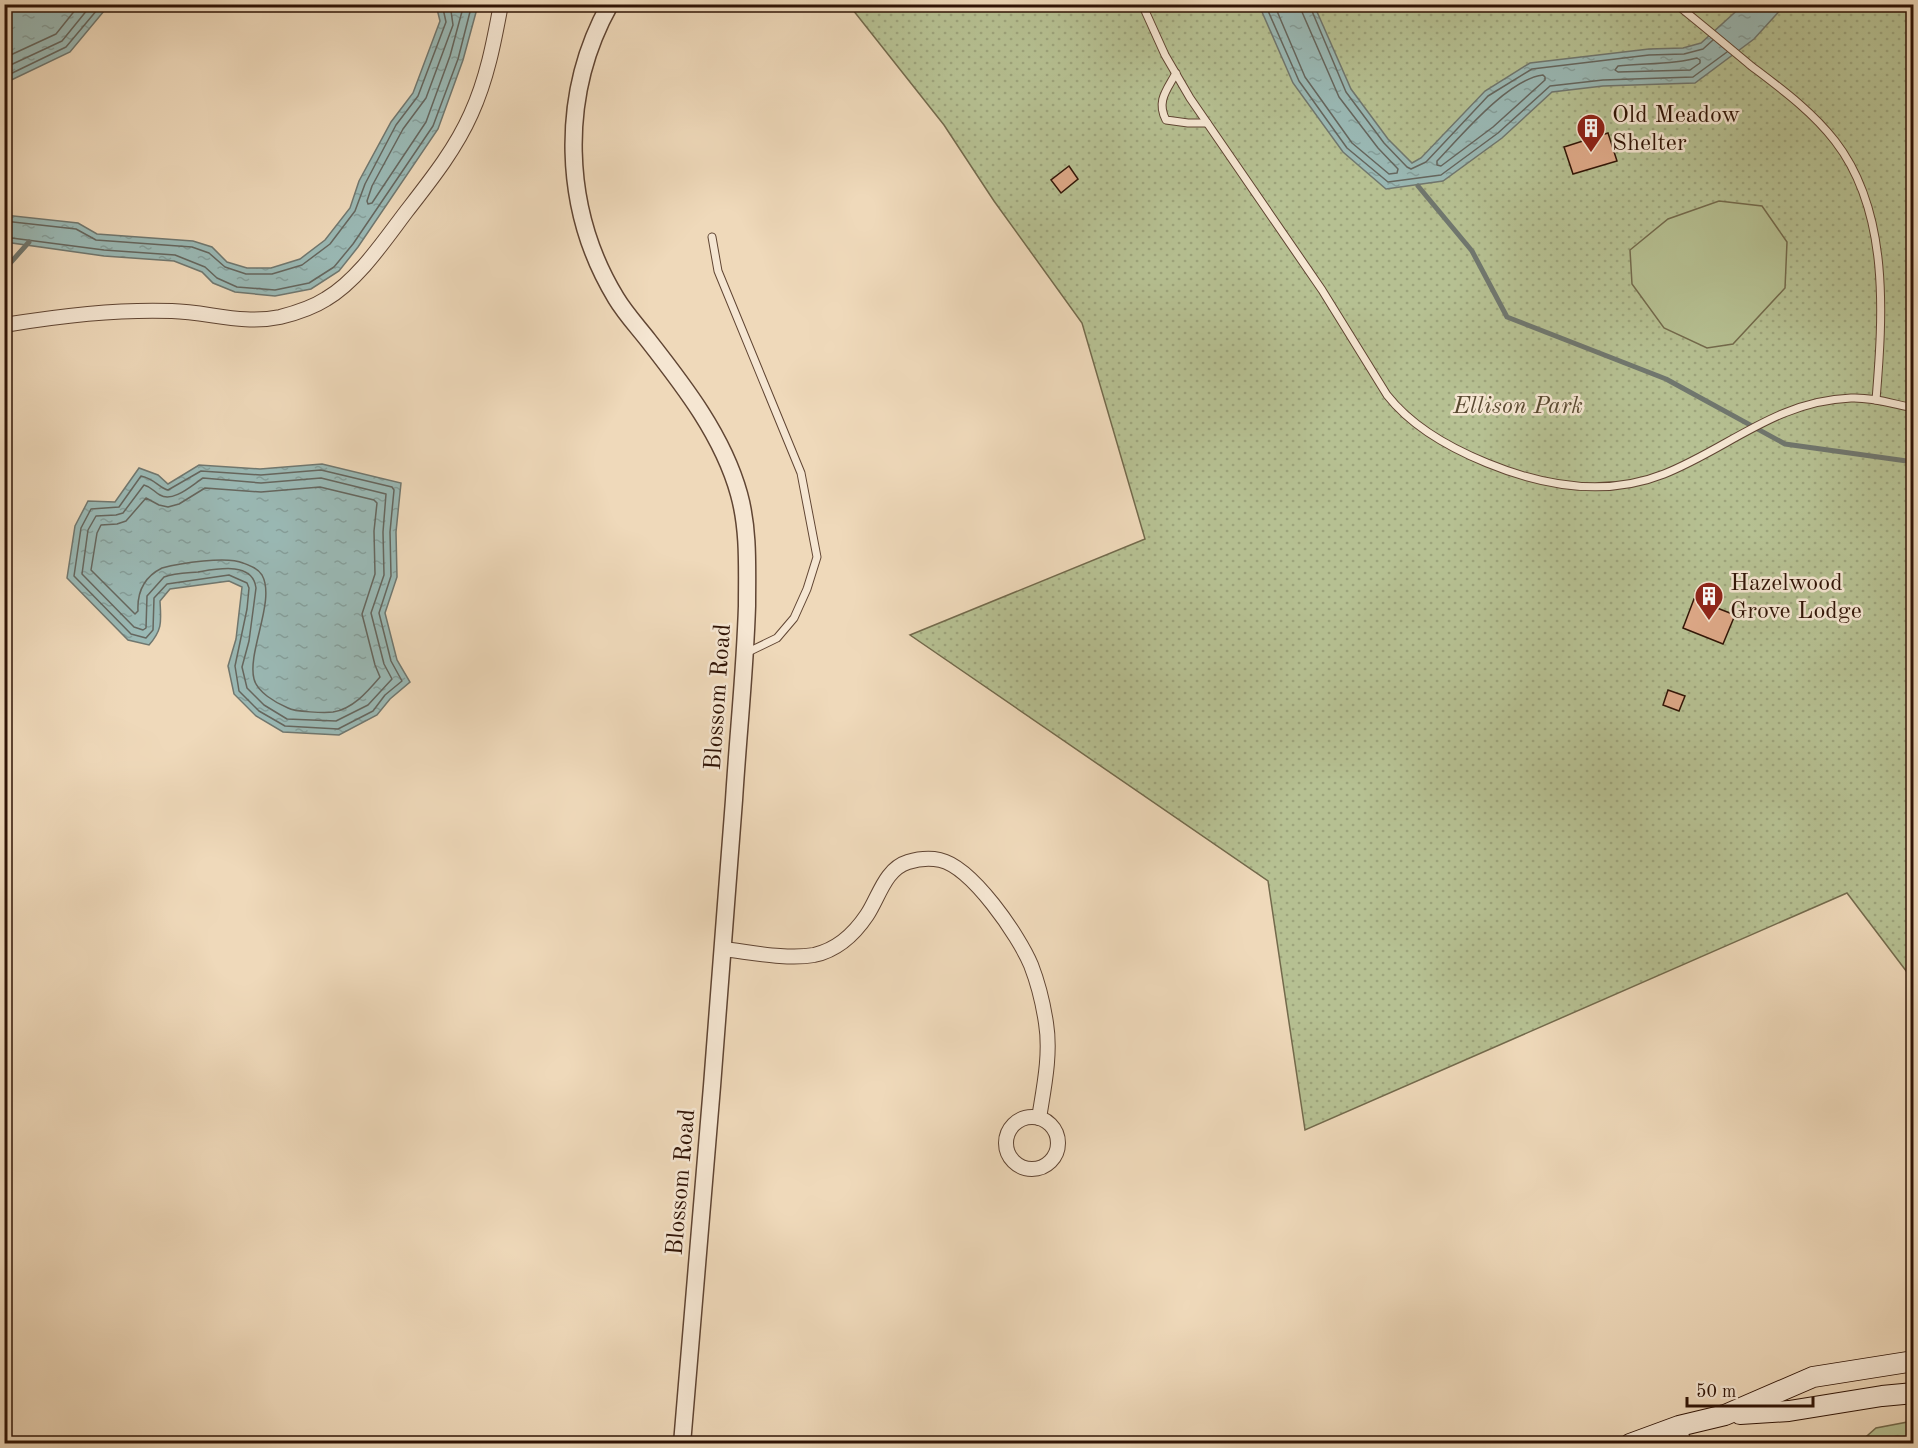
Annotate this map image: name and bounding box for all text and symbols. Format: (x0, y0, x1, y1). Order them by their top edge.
place label: Old Meadow Shelter (1612, 104, 1741, 156)
building icon: Old Meadow Shelter (1575, 112, 1607, 154)
park label: Ellison Park (1452, 395, 1583, 419)
place label: Hazelwood Grove Lodge (1730, 572, 1862, 624)
building icon: Hazelwood Grove Lodge (1693, 580, 1725, 622)
street label: Blossom Road (702, 623, 736, 771)
street label: Blossom Road (664, 1108, 700, 1256)
scale bar (1687, 1370, 1813, 1408)
text: 50 m (1696, 1383, 1736, 1401)

